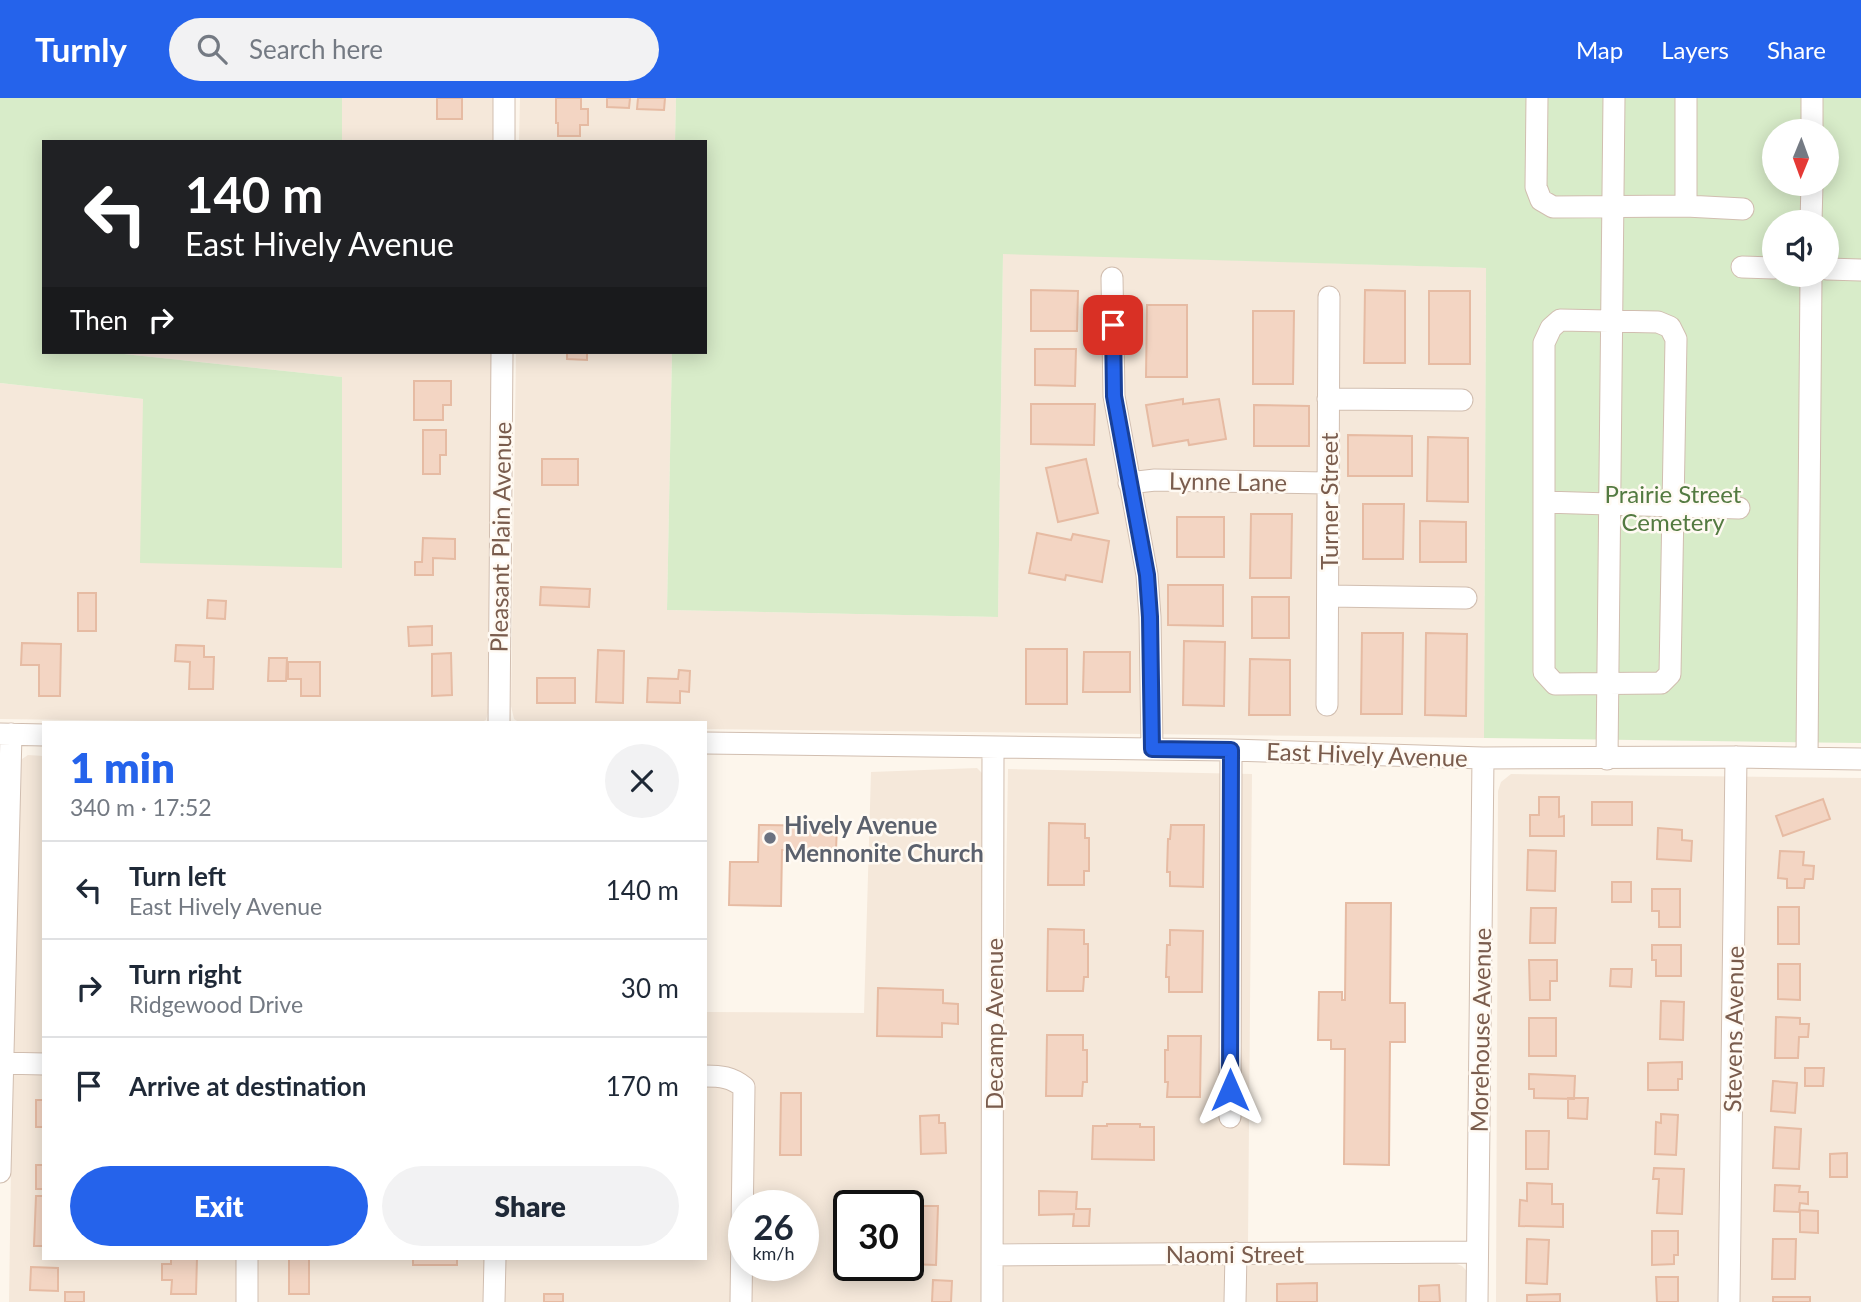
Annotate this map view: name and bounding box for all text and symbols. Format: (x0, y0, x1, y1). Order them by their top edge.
search box (169, 18, 659, 81)
text: Turnly (35, 29, 127, 69)
icon: search (193, 30, 231, 68)
text: Search here (249, 33, 383, 65)
text: Map (1576, 35, 1623, 64)
text: Layers (1661, 35, 1729, 64)
text: Share (1767, 35, 1826, 64)
north arrow (1762, 119, 1839, 196)
map controls (1762, 119, 1839, 287)
text: 140 m (185, 165, 323, 223)
icon: left (70, 168, 161, 259)
button: sound (1762, 210, 1839, 287)
text: East Hively Avenue (185, 224, 454, 263)
pin (1083, 295, 1143, 355)
icon: right (142, 301, 180, 339)
text: Then (70, 304, 128, 336)
icon: arrive (1094, 306, 1132, 344)
street label: Pleasant Plain Avenue (483, 421, 517, 653)
street label: Turner Street (1314, 432, 1343, 570)
street label: Lynne Lane (1169, 465, 1287, 497)
park label: Prairie Street Cemetery (1605, 479, 1742, 536)
street label: East Hively Avenue (1266, 736, 1468, 772)
text: 1 min (70, 742, 175, 792)
button: close (605, 744, 679, 818)
text: 340 m · 17:52 (70, 793, 212, 821)
place label: Hively Avenue Mennonite Church (784, 810, 984, 867)
marker: Hively Avenue Mennonite Church (762, 830, 778, 846)
text: Turn left (129, 860, 226, 892)
icon: left (70, 871, 108, 909)
text: 140 m (606, 874, 679, 906)
text: East Hively Avenue (129, 892, 322, 920)
street label: Morehouse Avenue (1464, 927, 1496, 1133)
street label: Decamp Avenue (979, 938, 1008, 1110)
street label: Stevens Avenue (1717, 945, 1749, 1113)
text: Turn right (129, 958, 242, 990)
icon: right (70, 969, 108, 1007)
text: 30 m (621, 972, 679, 1004)
text: Ridgewood Drive (129, 990, 303, 1018)
position arrow (1193, 1053, 1267, 1127)
icon: arrive (70, 1067, 108, 1105)
text: Arrive at destination (129, 1070, 366, 1102)
text: 170 m (606, 1070, 679, 1102)
button: Exit (70, 1166, 368, 1246)
button: Share (382, 1166, 679, 1246)
speed limit sign: 30 (833, 1190, 924, 1281)
text: 26 (753, 1205, 794, 1247)
street label: Naomi Street (1166, 1239, 1305, 1268)
text: km/h (752, 1242, 795, 1264)

